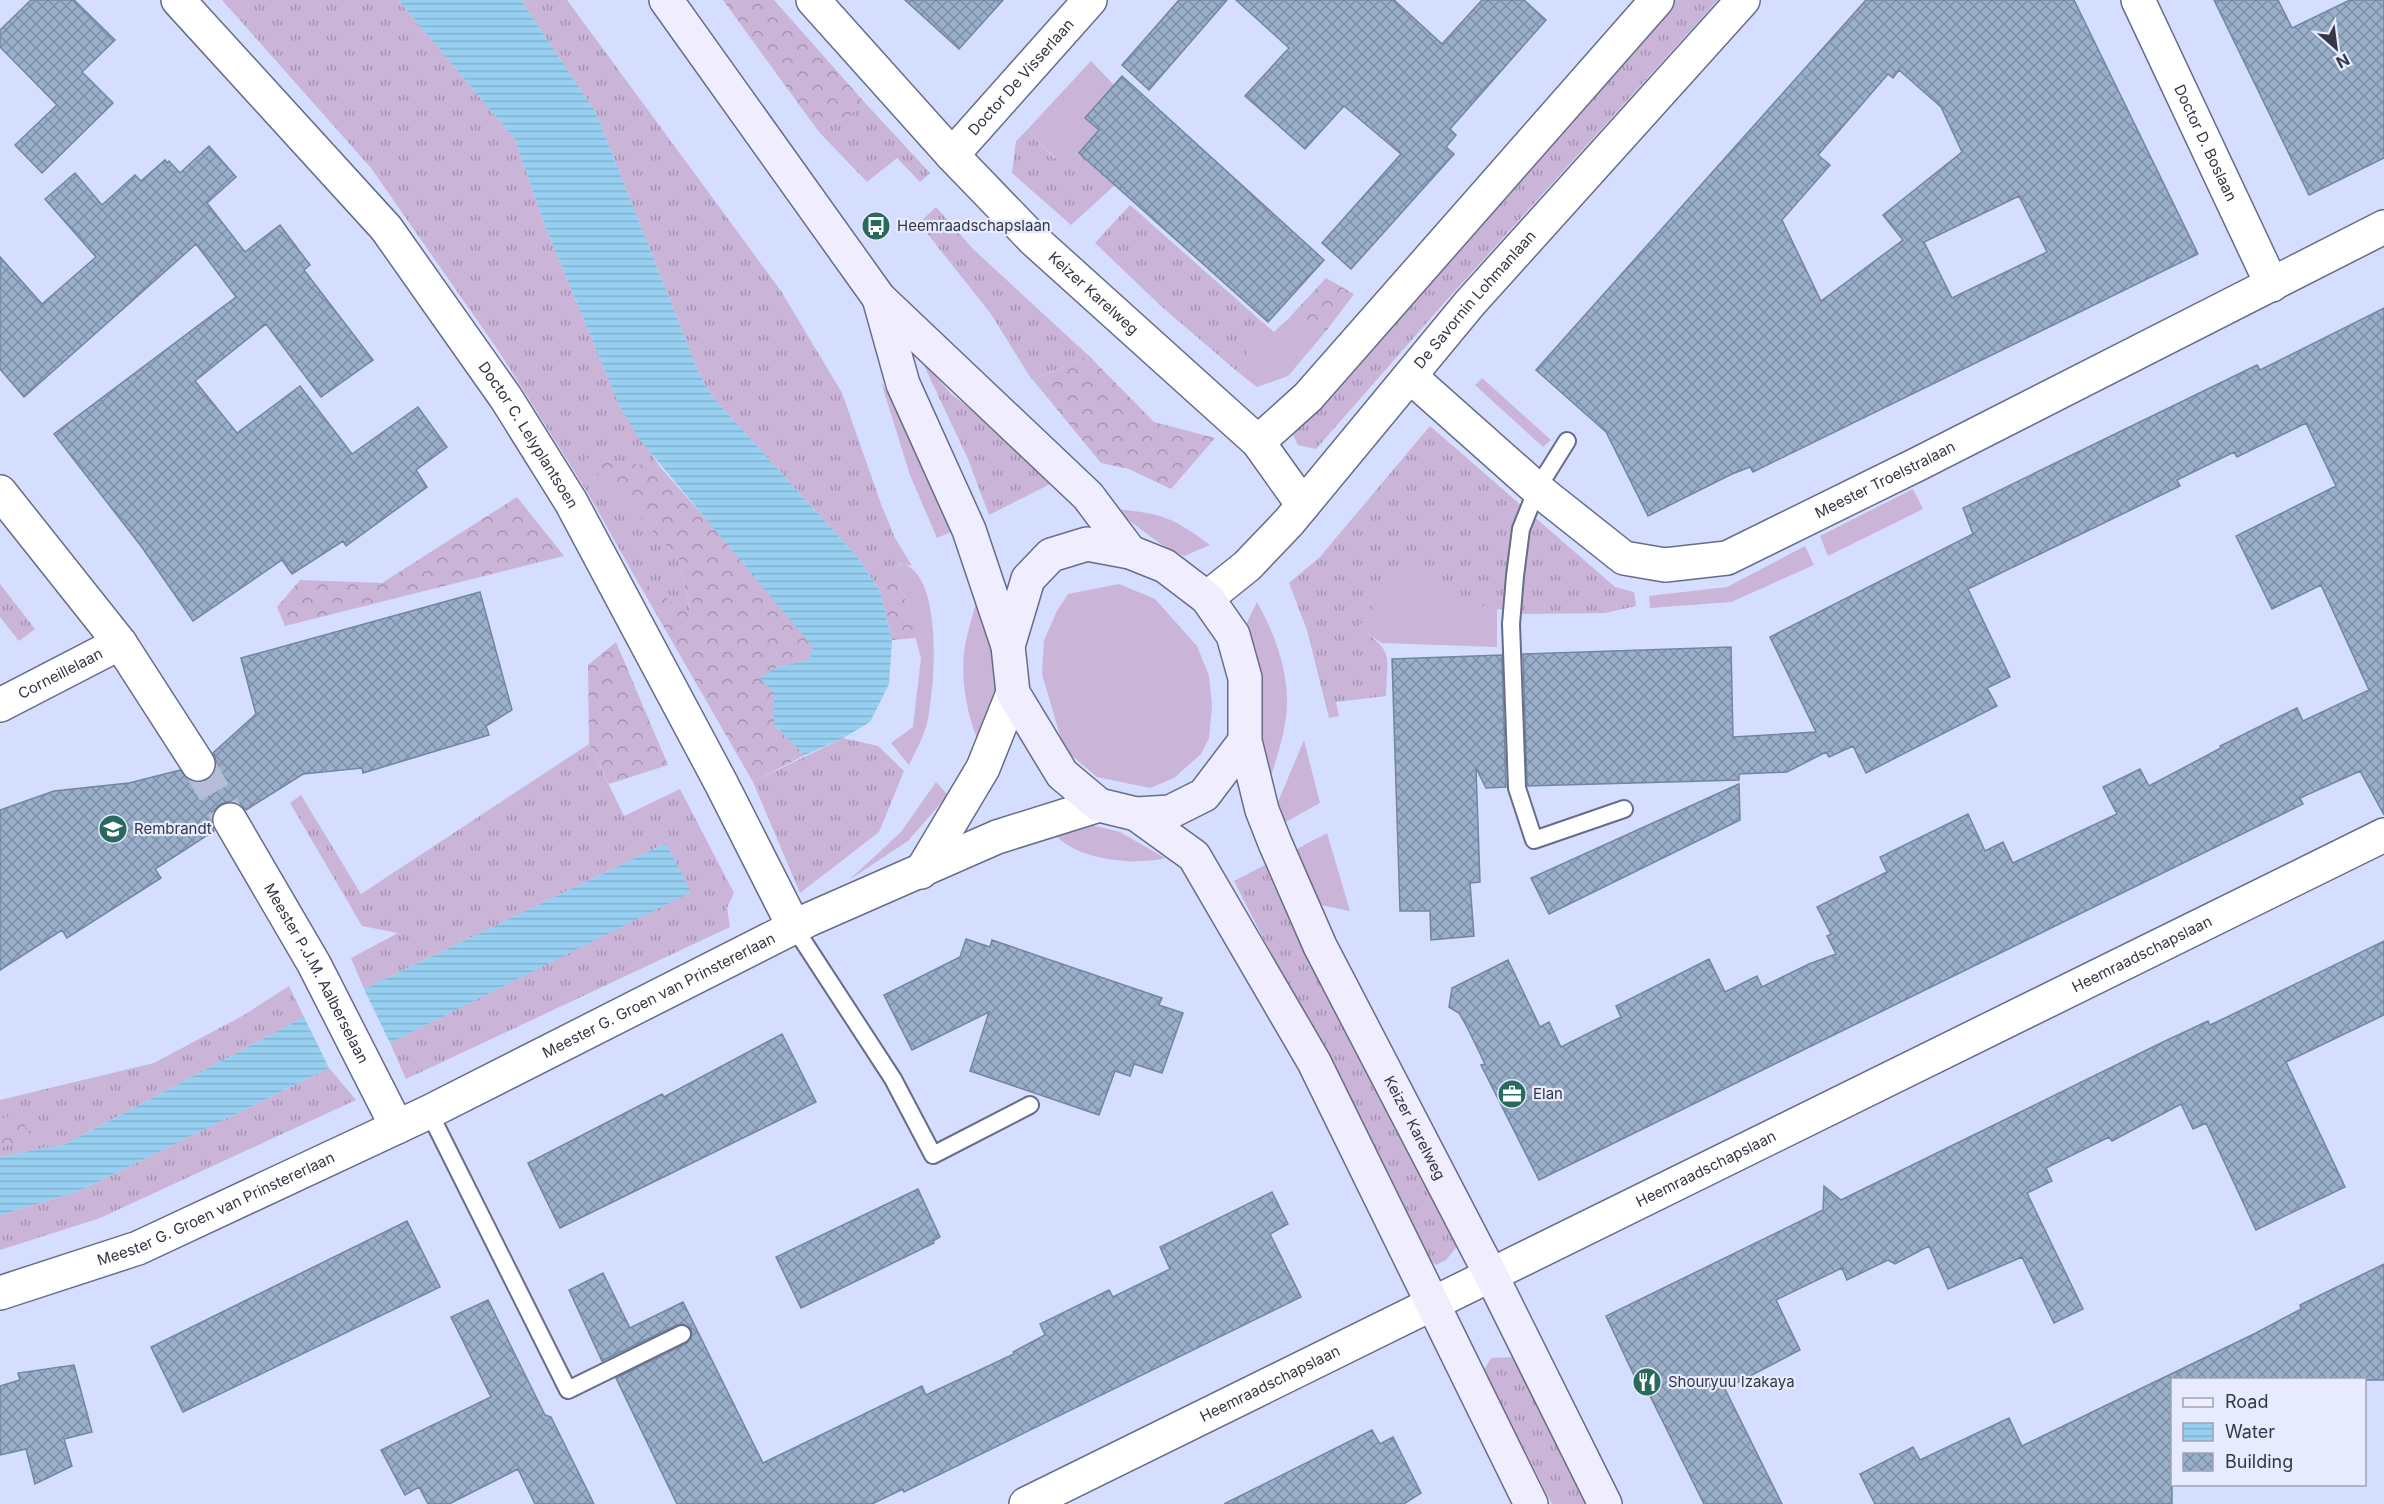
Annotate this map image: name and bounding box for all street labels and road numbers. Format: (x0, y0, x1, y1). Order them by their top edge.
street label: Doctor De Visserlaan (964, 15, 1078, 139)
street label: Doctor D. Boslaan (2170, 81, 2241, 204)
street label: De Savornin Lohmanlaan (1410, 226, 1540, 372)
street label: Keizer Karelweg (1045, 247, 1143, 339)
street label: Doctor C. Lelyplantsoen (474, 358, 583, 511)
street label: Meester Troelstralaan (1812, 437, 1958, 522)
street label: Corneillelaan (15, 644, 106, 703)
street label: Meester P.J.M. Aalberselaan (260, 880, 373, 1067)
street label: Heemraadschapslaan (2069, 911, 2215, 996)
street label: Meester G. Groen van Prinstererlaan (539, 928, 778, 1062)
street label: Keizer Karelweg (1380, 1072, 1450, 1183)
street label: Heemraadschapslaan (1633, 1126, 1779, 1211)
street label: Meester G. Groen van Prinstererlaan (95, 1147, 338, 1270)
street label: Heemraadschapslaan (1197, 1341, 1343, 1426)

